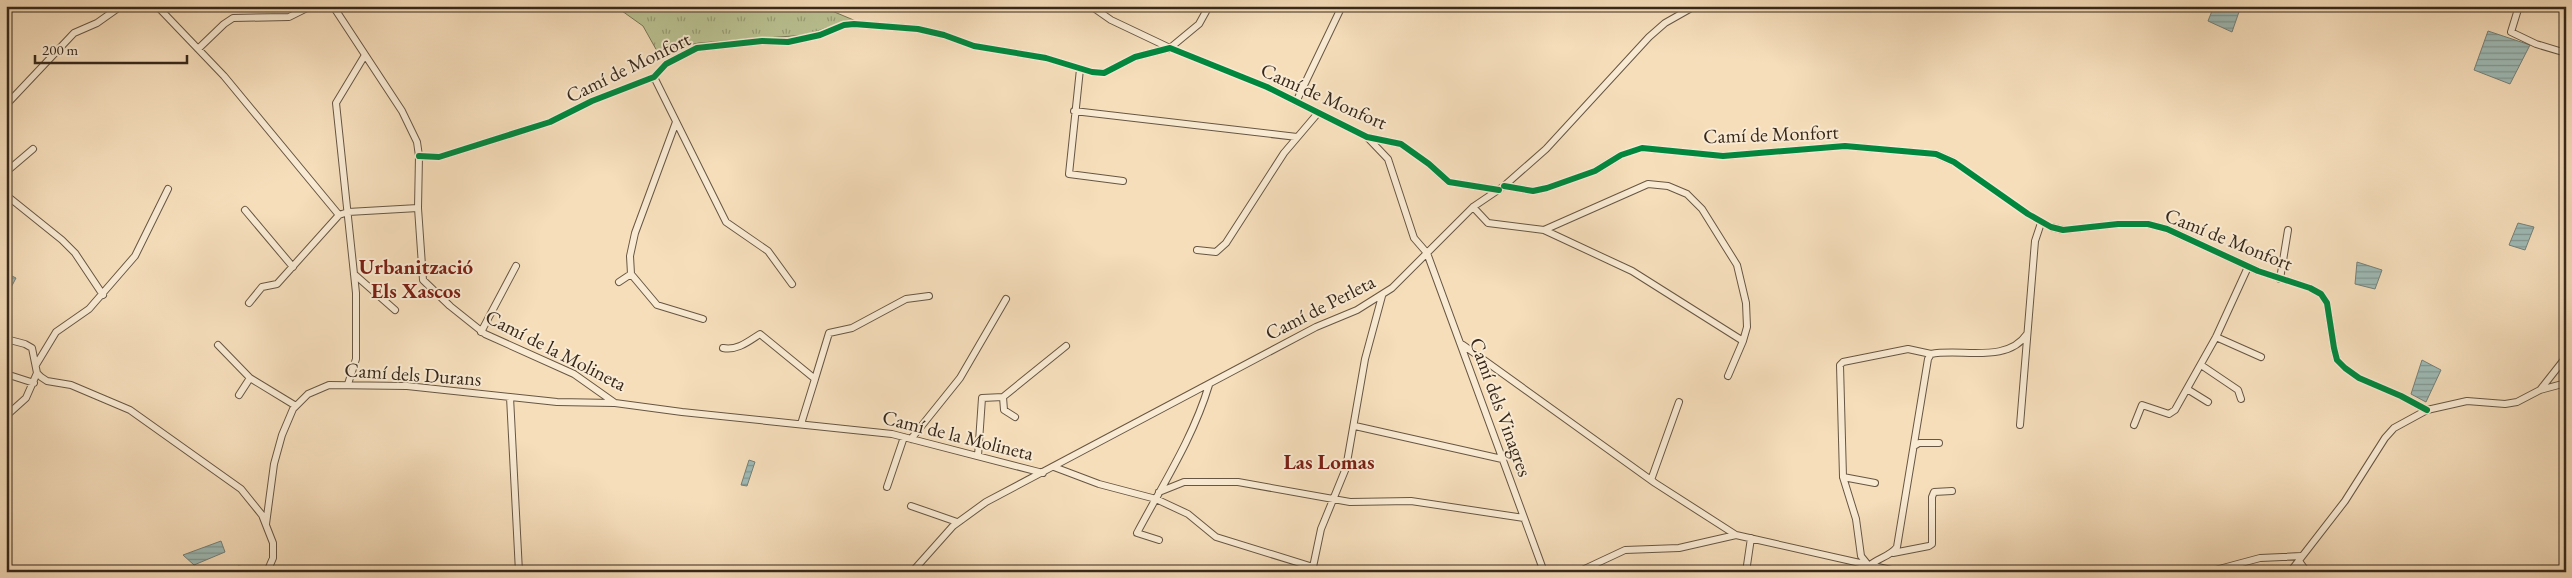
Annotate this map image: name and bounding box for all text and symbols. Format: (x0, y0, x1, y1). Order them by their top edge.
street label: Camí de Monfort (561, 25, 695, 108)
scale bar (35, 32, 188, 64)
text: 200 m (42, 40, 79, 59)
street label: Camí de Monfort (1257, 57, 1392, 136)
street label: Camí de Monfort (1703, 119, 1840, 149)
street label: Camí de Monfort (2161, 202, 2297, 277)
district label: Urbanització Els Xascos (359, 253, 474, 304)
street label: Camí de Perleta (1261, 268, 1379, 346)
street label: Camí de la Molineta (481, 303, 631, 397)
street label: Camí dels Vinagres (1464, 334, 1538, 480)
street label: Camí dels Durans (344, 356, 482, 392)
street label: Camí de la Molineta (880, 404, 1036, 466)
district label: Las Lomas (1284, 448, 1374, 475)

